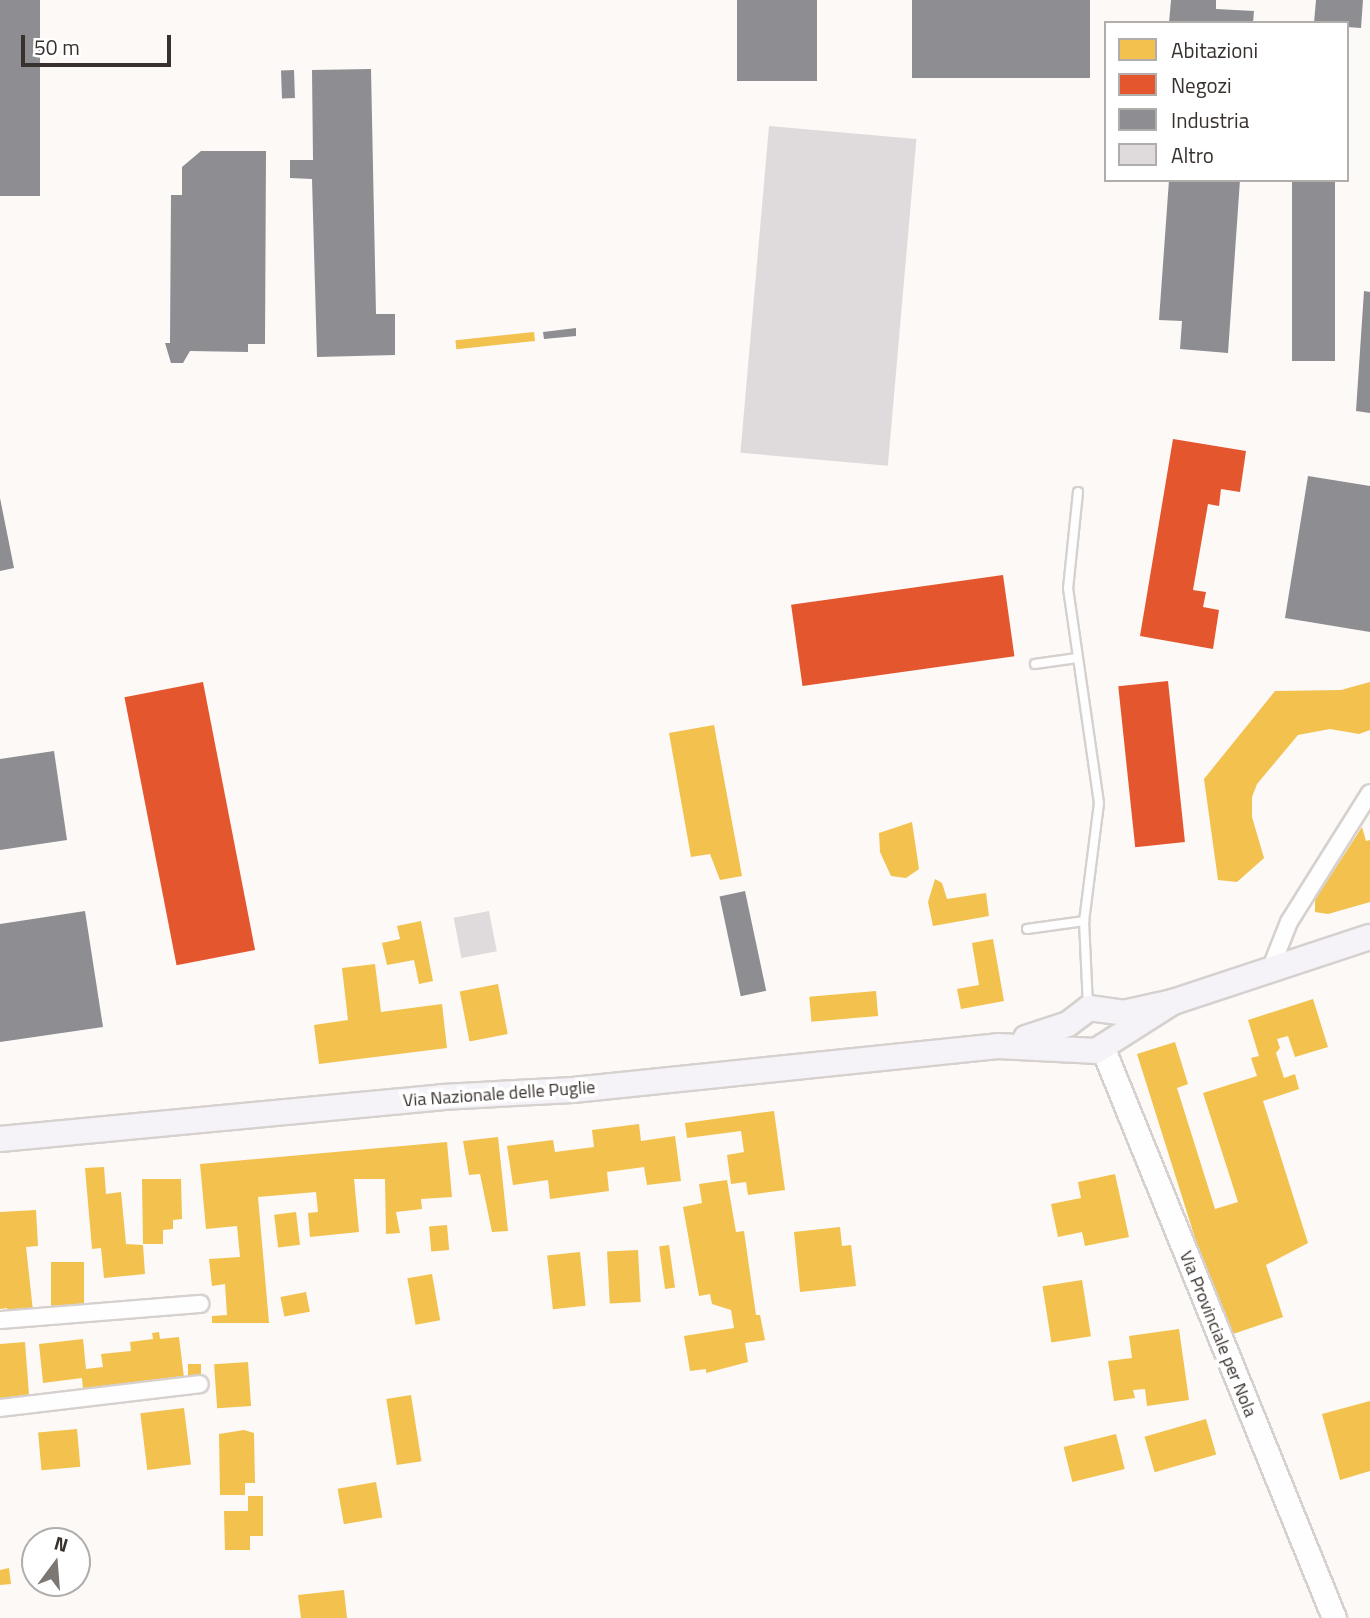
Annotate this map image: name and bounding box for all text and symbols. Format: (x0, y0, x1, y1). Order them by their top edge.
scale bar (24, 21, 175, 65)
legend (1104, 21, 1349, 182)
text: 50 m (34, 31, 80, 63)
text: Abitazioni (1171, 34, 1258, 66)
text: Negozi (1171, 69, 1232, 101)
text: Industria (1171, 104, 1249, 136)
text: Altro (1171, 139, 1214, 171)
street label: Via Nazionale delle Puglie (402, 1077, 596, 1111)
street label: Via Provinciale per Nola (1175, 1248, 1261, 1420)
north arrow (21, 1527, 91, 1597)
text: N (51, 1527, 72, 1559)

